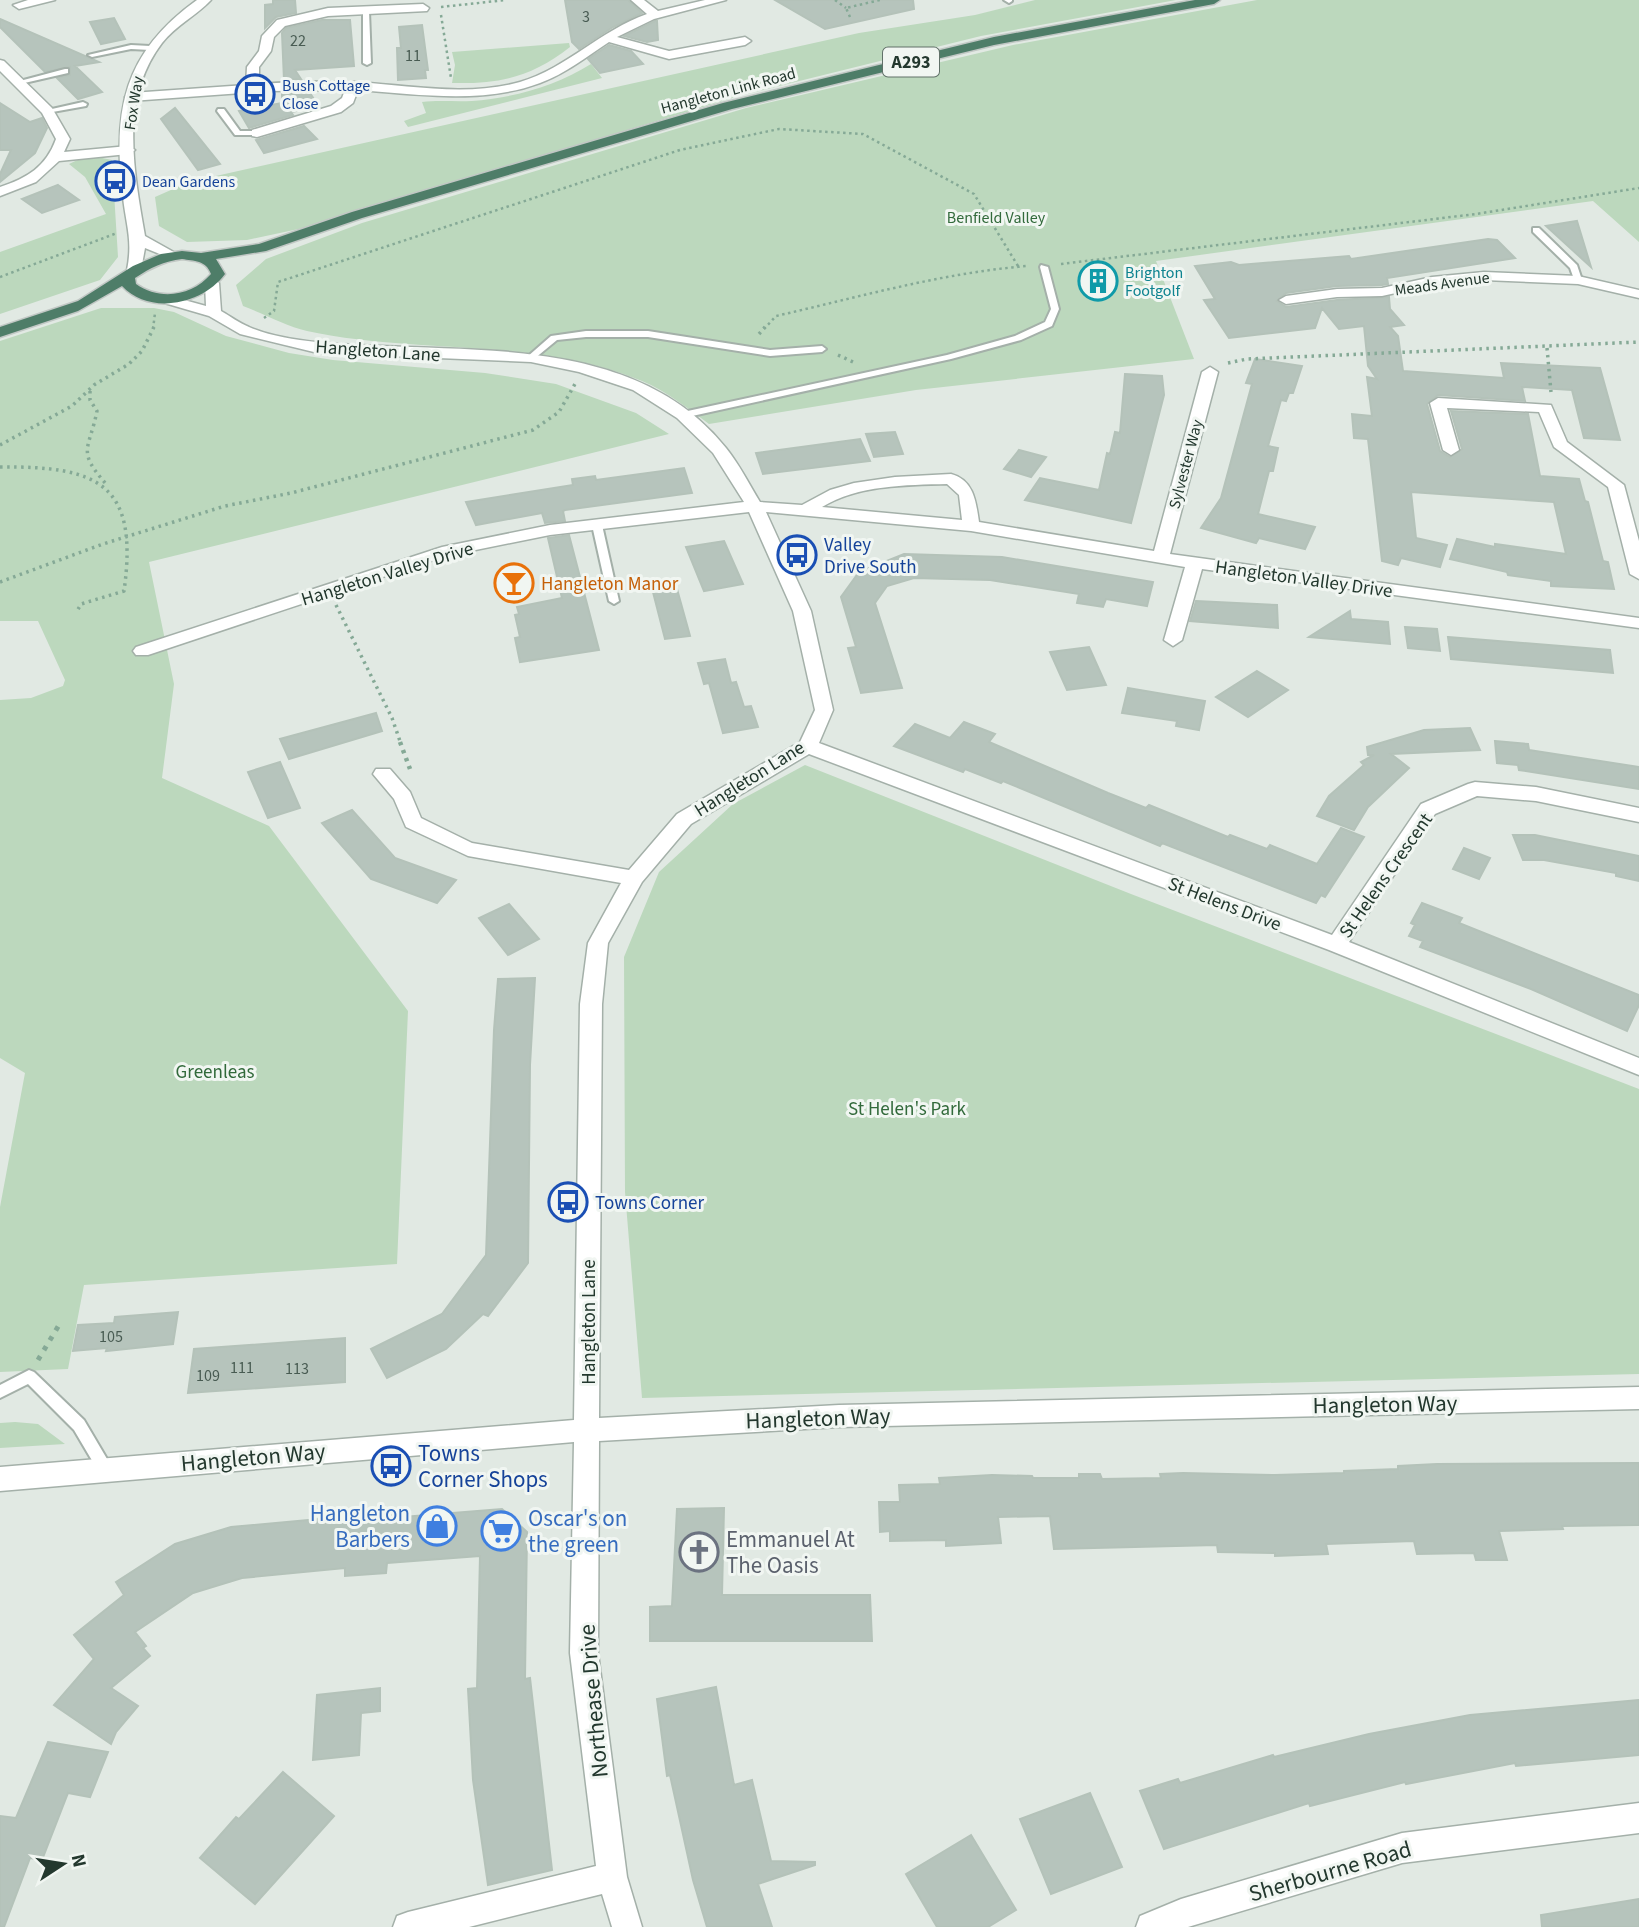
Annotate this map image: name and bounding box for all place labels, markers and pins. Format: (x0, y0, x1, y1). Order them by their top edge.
bus stop icon: Bush Cottage Close (234, 73, 276, 115)
place label: Bush Cottage Close (282, 75, 370, 115)
bus stop icon: Dean Gardens (94, 160, 136, 202)
place label: Dean Gardens (142, 171, 235, 193)
building icon: Brighton Footgolf (1077, 260, 1119, 302)
place label: Brighton Footgolf (1125, 262, 1183, 302)
place label: Valley Drive South (824, 532, 917, 581)
bus stop icon: Valley Drive South (776, 534, 818, 576)
bar icon: Hangleton Manor (493, 562, 535, 604)
place label: Hangleton Manor (541, 571, 679, 598)
bus stop icon: Towns Corner (547, 1181, 589, 1223)
place label: Towns Corner (595, 1190, 705, 1217)
place label: Towns Corner Shops (418, 1437, 548, 1496)
bus stop icon: Towns Corner Shops (370, 1445, 412, 1487)
place label: Hangleton Barbers (310, 1497, 410, 1556)
place label: Oscar's on the green (528, 1502, 627, 1561)
shop icon: Hangleton Barbers (416, 1505, 458, 1547)
supermarket icon: Oscar's on the green (480, 1510, 522, 1552)
place label: Emmanuel At The Oasis (726, 1523, 855, 1582)
church icon: Emmanuel At The Oasis (678, 1531, 720, 1573)

